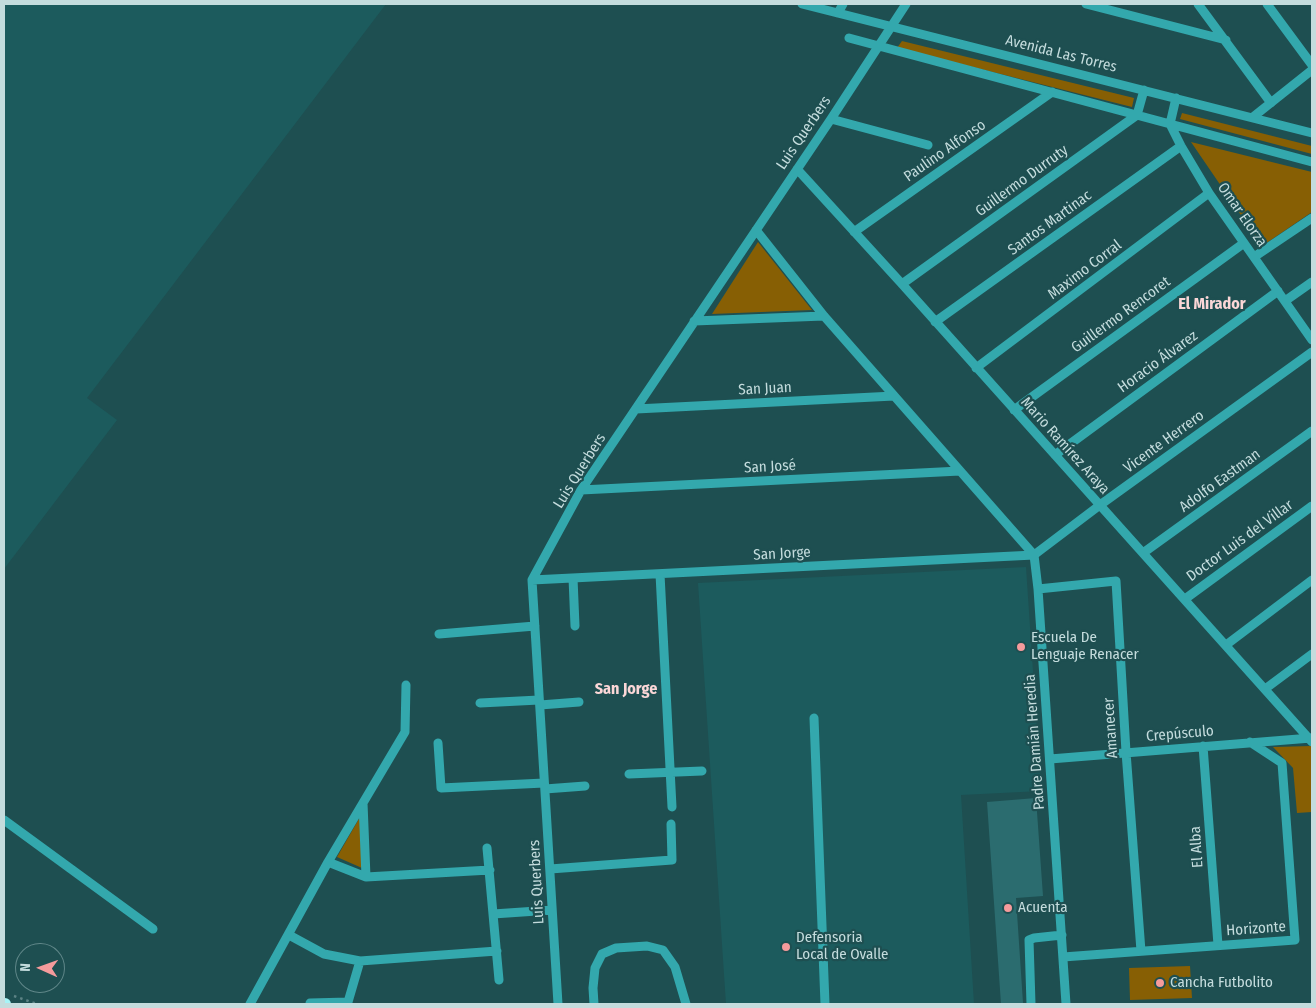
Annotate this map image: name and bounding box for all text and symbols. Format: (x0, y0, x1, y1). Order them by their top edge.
street label: Avenida Las Torres (1003, 31, 1119, 77)
street label: Luis Querbers (773, 93, 835, 173)
street label: Paulino Alfonso (901, 116, 989, 186)
street label: Guillermo Durruty (972, 141, 1072, 221)
street label: Omar Elorza (1213, 180, 1271, 250)
street label: Santos Martinac (1005, 187, 1095, 259)
street label: Maximo Corral (1045, 236, 1125, 304)
street label: Guillermo Rencoret (1068, 273, 1174, 357)
district label: El Mirador (1178, 295, 1246, 315)
street label: Horacio Álvarez (1115, 327, 1201, 397)
street label: San Juan (738, 379, 792, 399)
street label: Mario Ramírez Araya (1017, 394, 1113, 498)
street label: Vicente Herrero (1120, 407, 1208, 477)
street label: Luis Querbers (550, 430, 610, 512)
street label: Adolfo Eastman (1176, 446, 1264, 516)
street label: San José (744, 457, 796, 477)
street label: Doctor Luis del Villar (1183, 496, 1297, 586)
street label: San Jorge (753, 544, 811, 564)
place label: Escuela De Lenguaje Renacer (1031, 629, 1139, 664)
marker: Escuela De Lenguaje Renacer (1015, 641, 1027, 653)
street label: Padre Damián Heredia (1021, 673, 1049, 811)
district label: San Jorge (595, 680, 657, 700)
street label: Amanecer (1100, 697, 1122, 759)
street label: Crepúsculo (1145, 722, 1215, 746)
street label: El Alba (1187, 826, 1207, 868)
street label: Luis Querbers (526, 839, 548, 925)
place label: Acuenta (1018, 899, 1067, 917)
marker: Acuenta (1002, 902, 1014, 914)
street label: Horizonte (1226, 918, 1286, 940)
place label: Defensoria Local de Ovalle (796, 929, 888, 964)
marker: Defensoria Local de Ovalle (780, 941, 792, 953)
north arrow (15, 943, 65, 993)
text: N (17, 963, 34, 972)
place label: Cancha Futbolito (1170, 974, 1273, 992)
marker: Cancha Futbolito (1154, 977, 1166, 989)

